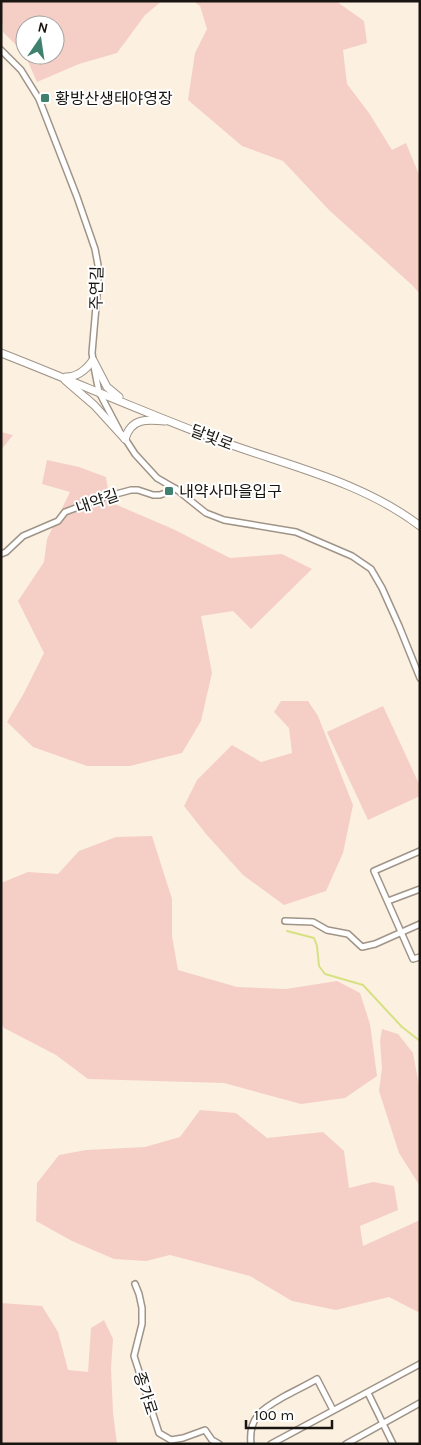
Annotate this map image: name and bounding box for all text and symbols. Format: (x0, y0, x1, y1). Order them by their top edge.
north arrow (15, 15, 65, 65)
text: N (36, 18, 50, 37)
place label: 황방산생태야영장 (55, 89, 173, 108)
marker: 황방산생태야영장 (39, 92, 51, 104)
street label: 주연길 (87, 266, 106, 310)
street label: 달빛로 (188, 421, 236, 454)
place label: 내약사마을입구 (179, 482, 282, 501)
street label: 내약길 (73, 485, 121, 518)
marker: 내약사마을입구 (163, 485, 175, 497)
street label: 종가로 (130, 1369, 161, 1417)
scale bar (246, 1398, 332, 1430)
text: 100 m (254, 1406, 294, 1424)

